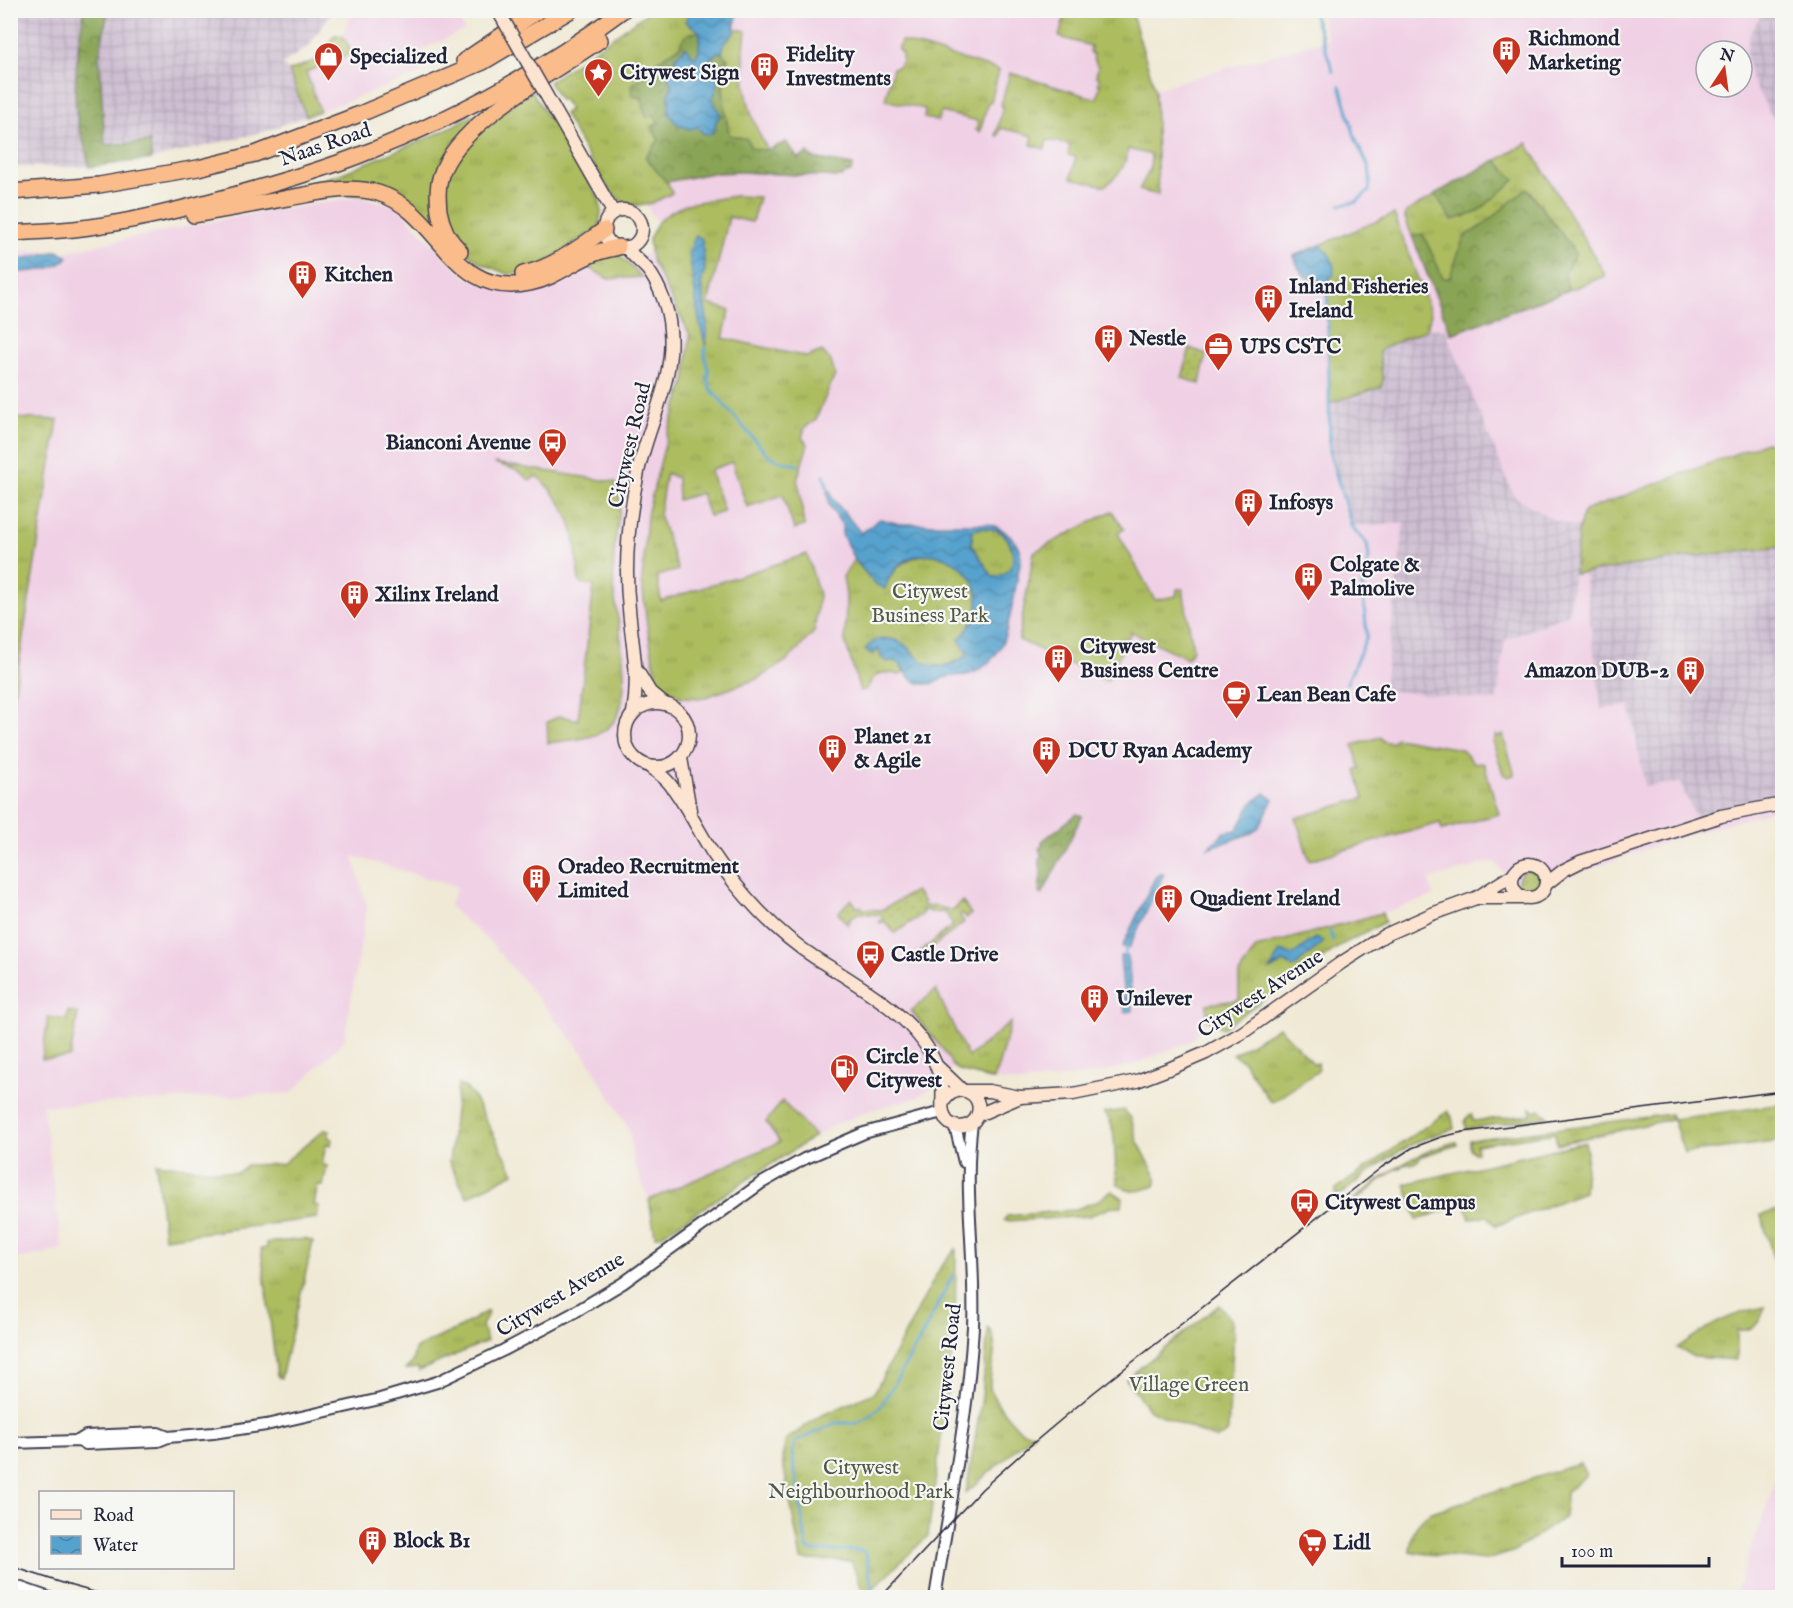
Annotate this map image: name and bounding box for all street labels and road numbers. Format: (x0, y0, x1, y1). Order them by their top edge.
street label: Naas Road (276, 117, 376, 174)
street label: Citywest Road (603, 379, 658, 511)
street label: Citywest Avenue (1193, 943, 1329, 1045)
street label: Citywest Avenue (492, 1246, 630, 1344)
street label: Citywest Road (928, 1301, 969, 1432)

